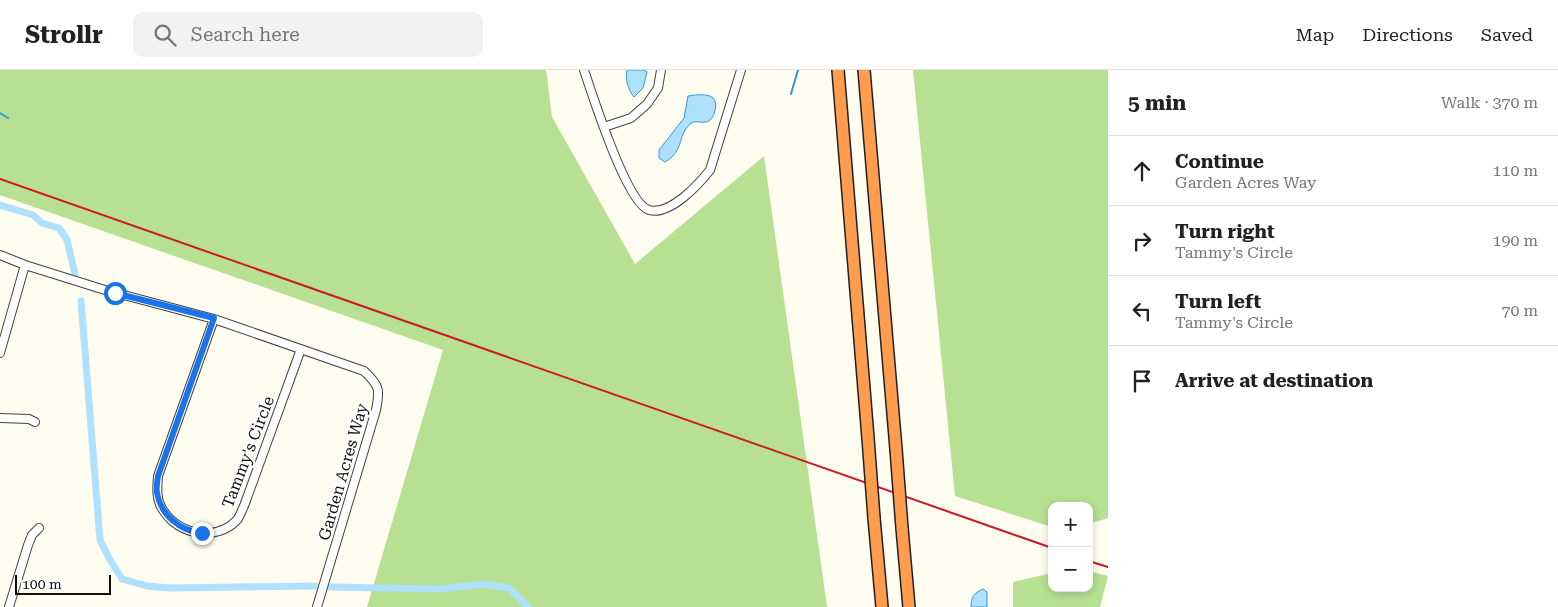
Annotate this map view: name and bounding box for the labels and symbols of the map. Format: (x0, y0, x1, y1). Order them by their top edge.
route start (104, 282, 127, 305)
street label: Tammy's Circle (218, 393, 278, 511)
street label: Garden Acres Way (314, 401, 372, 543)
route end (191, 522, 214, 545)
scale bar (15, 572, 111, 595)

